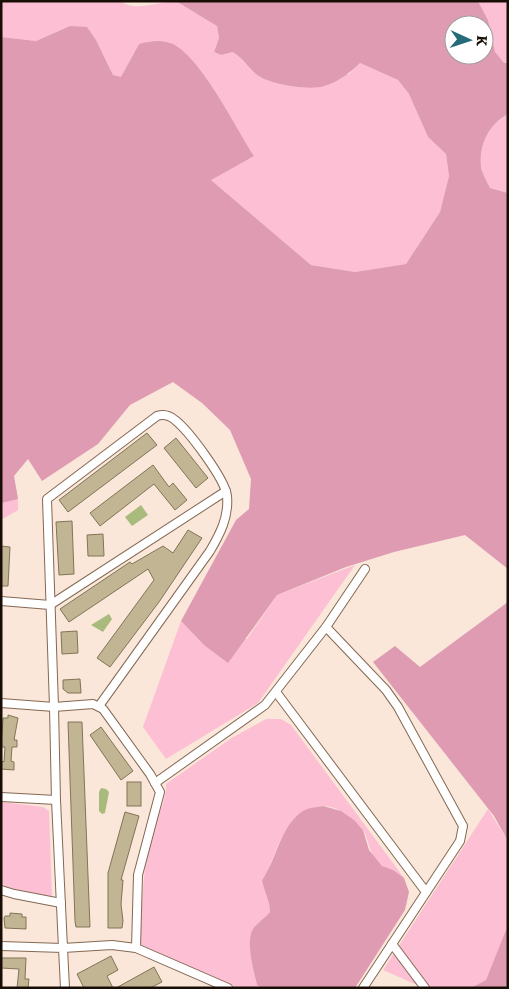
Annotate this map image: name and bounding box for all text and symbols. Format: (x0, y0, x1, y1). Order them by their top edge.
north arrow (444, 15, 494, 65)
text: K (473, 35, 493, 47)

